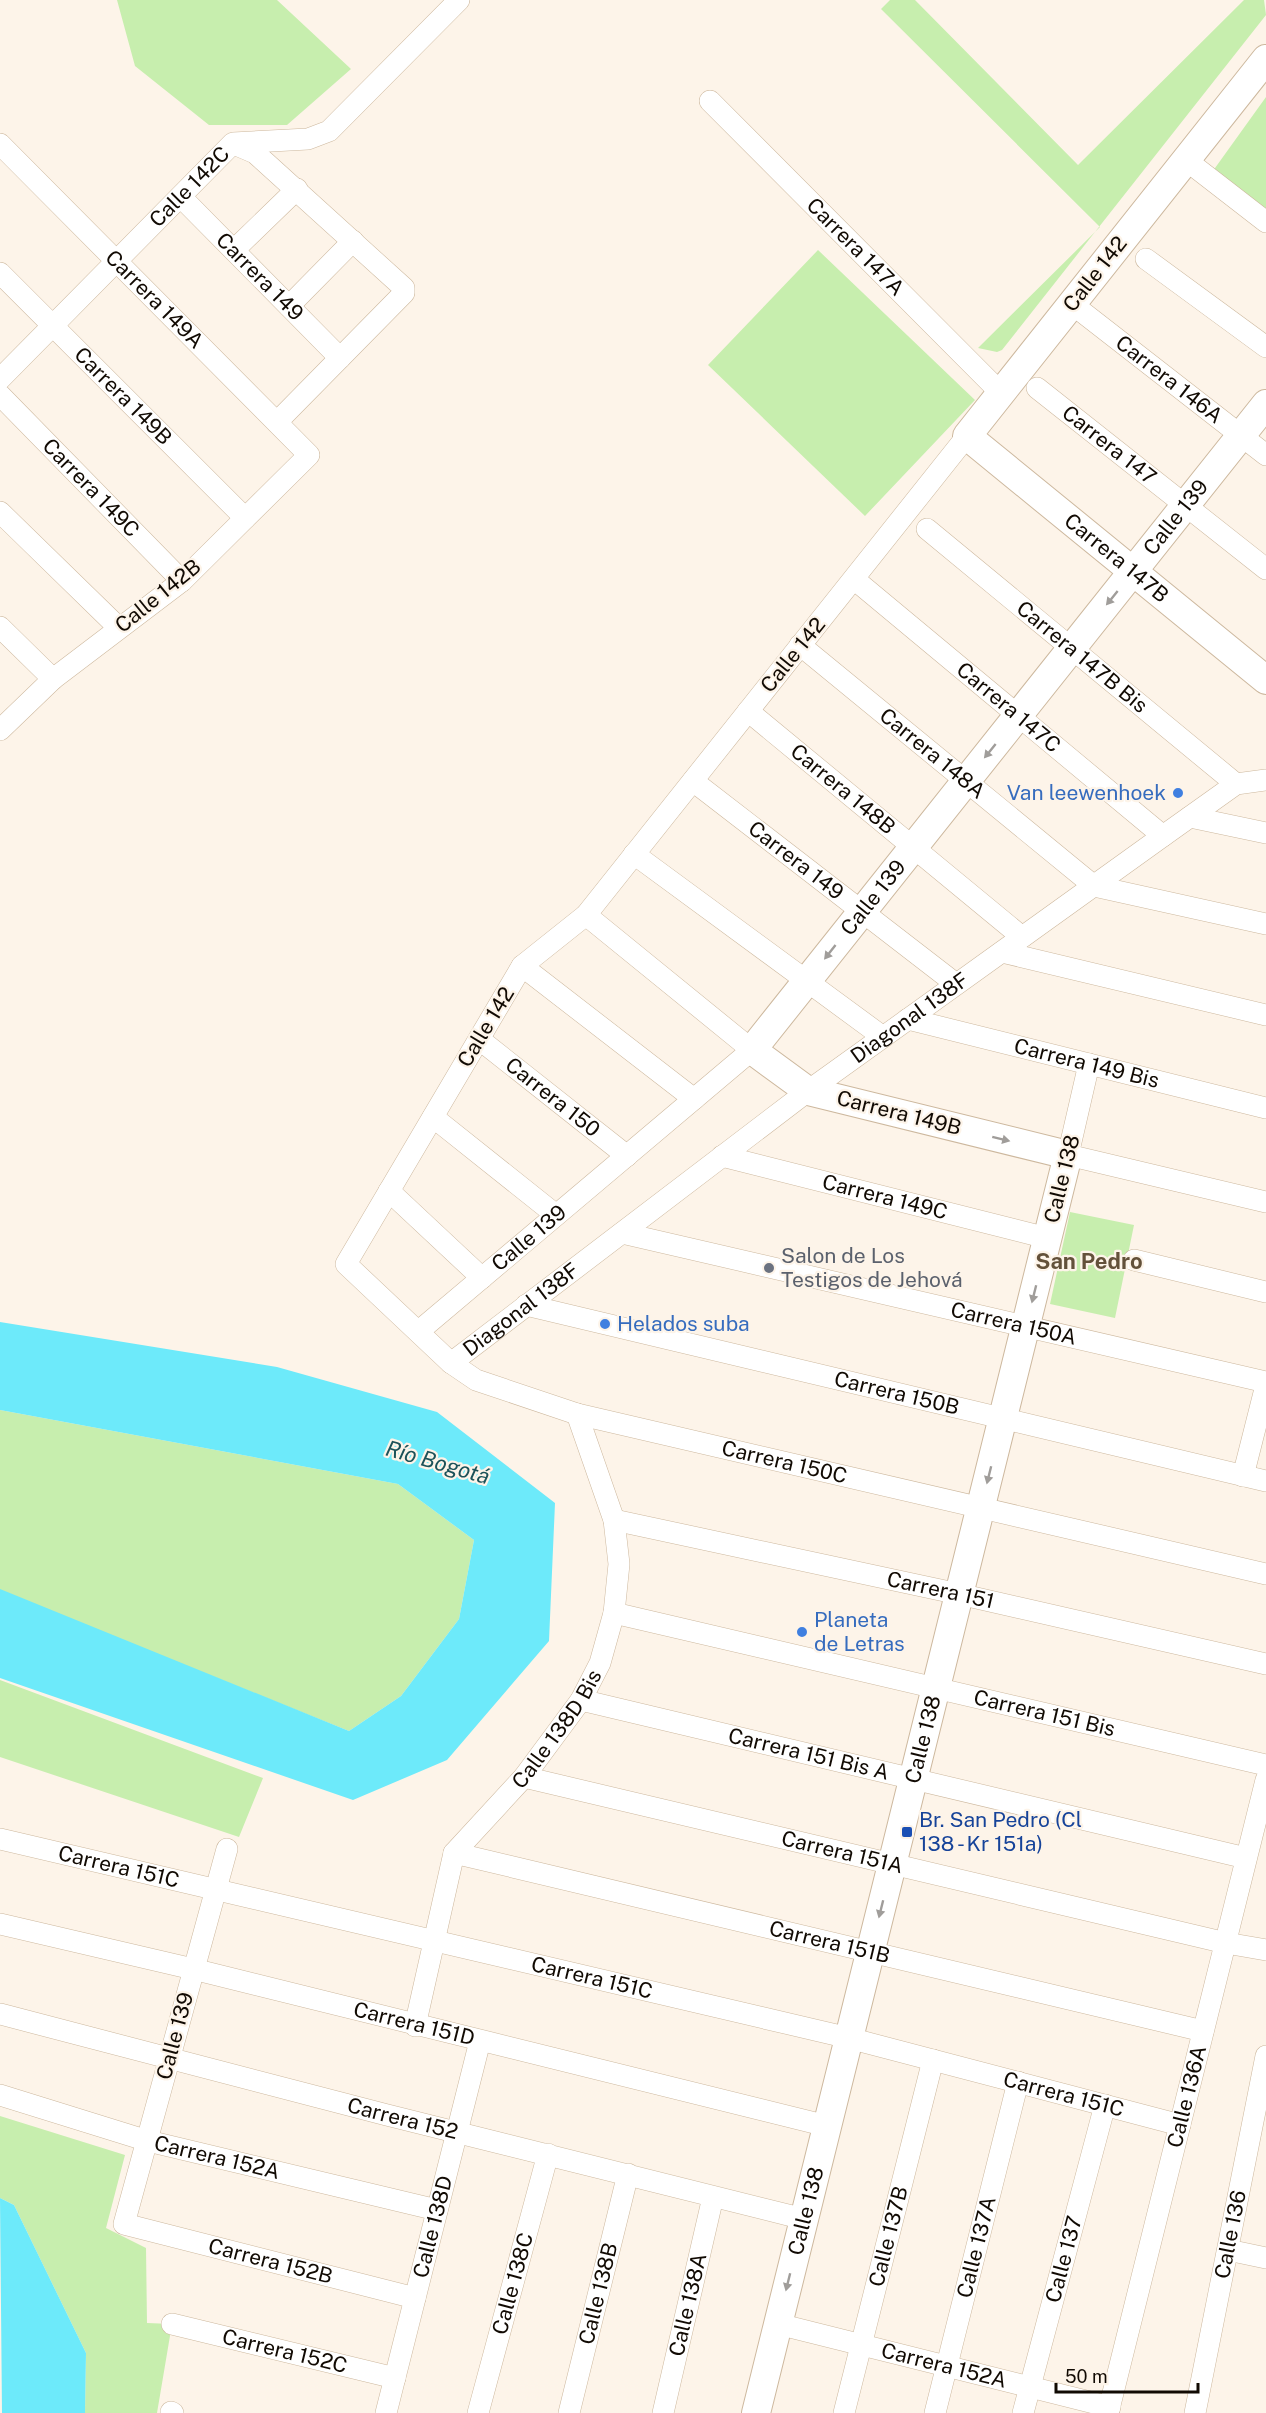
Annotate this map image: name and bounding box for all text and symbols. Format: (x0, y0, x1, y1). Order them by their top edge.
street label: Calle 142C (144, 141, 235, 232)
street label: Carrera 147A (802, 192, 910, 301)
street label: Carrera 149 (211, 227, 309, 326)
street label: Calle 142 (1057, 231, 1132, 316)
street label: Carrera 149A (101, 245, 209, 353)
street label: Carrera 146A (1111, 330, 1228, 429)
street label: Carrera 149B (69, 342, 177, 450)
street label: Carrera 147 (1057, 400, 1162, 490)
street label: Carrera 149C (38, 433, 145, 542)
street label: Calle 139 (1138, 474, 1213, 560)
street label: Carrera 147B (1060, 508, 1174, 607)
street label: Calle 142B (110, 553, 206, 638)
one-way arrow (1105, 590, 1118, 606)
street label: Carrera 147B Bis (1012, 595, 1153, 718)
street label: Calle 142 (755, 612, 830, 697)
street label: Carrera 147C (952, 657, 1066, 758)
street label: Carrera 148A (875, 702, 990, 804)
street label: Carrera 148B (786, 738, 901, 839)
one-way arrow (985, 743, 997, 758)
place label: Van leewenhoek (1007, 780, 1166, 805)
marker: Van leewenhoek (1171, 786, 1185, 800)
street label: Carrera 149 (744, 815, 849, 905)
street label: Calle 139 (835, 855, 910, 940)
one-way arrow (824, 945, 836, 960)
street label: Diagonal 138F (846, 967, 973, 1068)
street label: Calle 142 (452, 982, 519, 1071)
street label: Carrera 149 Bis (1012, 1033, 1162, 1093)
street label: Carrera 150 (501, 1052, 605, 1142)
street label: Carrera 149B (834, 1085, 964, 1140)
street label: Calle 138 (1039, 1132, 1085, 1226)
one-way arrow (992, 1134, 1011, 1144)
street label: Carrera 149C (820, 1169, 950, 1224)
street label: Calle 139 (486, 1199, 571, 1276)
place label: Salon de Los Testigos de Jehová (781, 1243, 963, 1292)
district label: San Pedro (1035, 1248, 1143, 1274)
street label: Diagonal 138F (458, 1257, 584, 1361)
marker: Salon de Los Testigos de Jehová (762, 1261, 776, 1275)
one-way arrow (1028, 1285, 1038, 1303)
street label: Carrera 150A (948, 1296, 1079, 1350)
place label: Helados suba (617, 1311, 750, 1336)
marker: Helados suba (598, 1317, 612, 1331)
street label: Carrera 150B (832, 1366, 962, 1420)
water label: Río Bogotá (383, 1435, 493, 1489)
street label: Carrera 150C (719, 1435, 850, 1488)
one-way arrow (983, 1466, 993, 1484)
street label: Carrera 151 (885, 1566, 997, 1614)
place label: Planeta de Letras (814, 1607, 905, 1656)
marker: Planeta de Letras (795, 1625, 809, 1639)
street label: Calle 138D Bis (507, 1665, 606, 1794)
street label: Carrera 151 Bis (971, 1684, 1118, 1741)
street label: Calle 138 (900, 1693, 946, 1786)
street label: Carrera 151 Bis A (726, 1722, 892, 1785)
place label: Br. San Pedro (Cl 138 - Kr 151a) (919, 1807, 1082, 1856)
street label: Carrera 151A (779, 1825, 906, 1878)
marker: Br. San Pedro (Cl 138 - Kr 151a) (900, 1825, 914, 1839)
street label: Carrera 151C (56, 1840, 182, 1893)
one-way arrow (875, 1900, 885, 1918)
street label: Carrera 151B (767, 1915, 893, 1968)
street label: Carrera 151C (529, 1951, 655, 2004)
street label: Calle 139 (151, 1989, 198, 2082)
street label: Carrera 151D (351, 1996, 477, 2050)
street label: Calle 136A (1162, 2043, 1211, 2150)
street label: Carrera 151C (1001, 2066, 1127, 2122)
street label: Carrera 152 (345, 2092, 461, 2144)
street label: Carrera 152A (152, 2130, 283, 2184)
street label: Calle 138 (783, 2164, 829, 2258)
street label: Calle 138D (408, 2173, 457, 2280)
street label: Calle 137B (863, 2183, 913, 2289)
street label: Calle 136 (1209, 2188, 1251, 2281)
street label: Calle 137A (951, 2194, 1001, 2300)
street label: Calle 137 (1040, 2213, 1087, 2305)
street label: Calle 138C (487, 2230, 538, 2337)
street label: Carrera 152B (206, 2233, 335, 2289)
street label: Calle 138B (573, 2240, 623, 2347)
street label: Calle 138A (664, 2251, 712, 2359)
one-way arrow (783, 2272, 793, 2291)
street label: Carrera 152C (220, 2324, 350, 2378)
street label: Carrera 152A (879, 2337, 1009, 2393)
scale bar (1056, 2356, 1198, 2394)
text: 50 m (1065, 2366, 1108, 2387)

